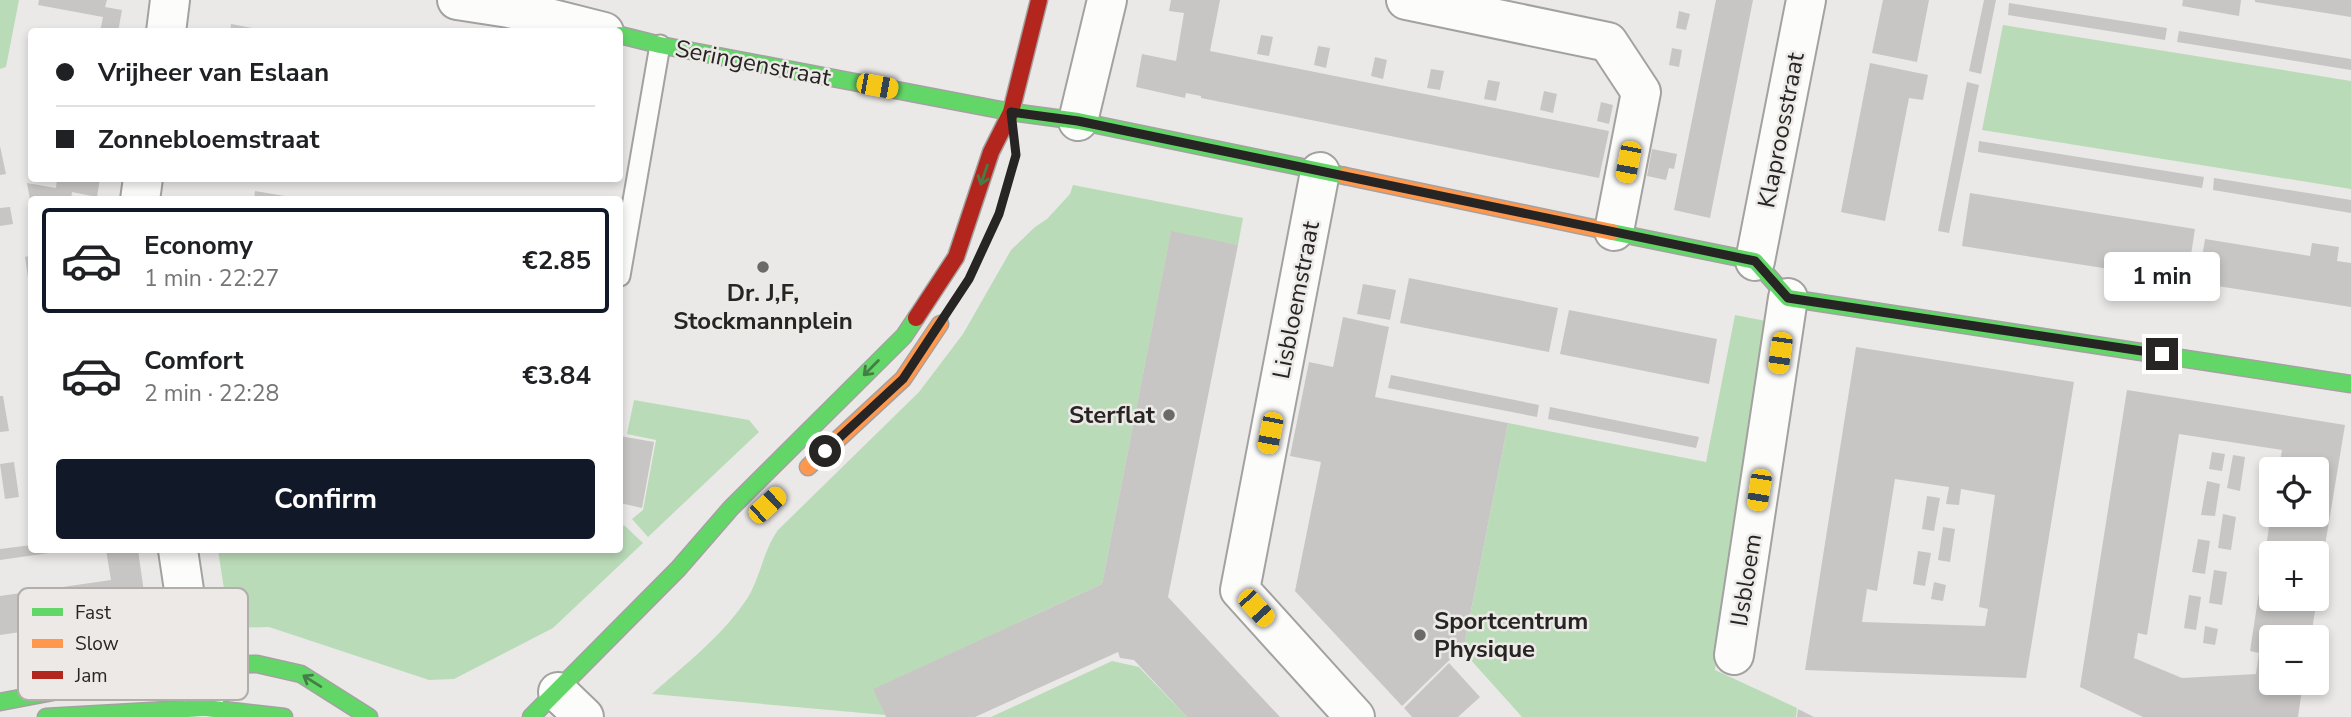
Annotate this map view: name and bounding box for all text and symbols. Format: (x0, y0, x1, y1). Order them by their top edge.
street label: Seringenstraat (672, 32, 834, 94)
street label: Klaproosstraat (1750, 49, 1812, 210)
text: Vrijheer van Eslaan (98, 55, 329, 90)
car (855, 72, 900, 100)
text: Zonnebloemstraat (98, 122, 320, 157)
car (1614, 139, 1643, 185)
one-way arrow (977, 163, 989, 185)
street label: Lisbloemstraat (1265, 218, 1327, 382)
text: Economy (144, 228, 253, 263)
icon: car (60, 229, 123, 292)
text: €2.85 (522, 243, 591, 278)
callout: 1 min (2104, 252, 2220, 302)
marker: Dr. J,F, Stockmannplein (755, 259, 771, 275)
text: 1 min (2132, 261, 2192, 292)
text: 1 min · 22:27 (144, 263, 279, 294)
place label: Dr. J,F, Stockmannplein (673, 277, 853, 337)
car (1767, 331, 1794, 375)
route end (2146, 338, 2178, 370)
text: Comfort (144, 343, 244, 378)
icon: car (60, 344, 123, 407)
text: €3.84 (522, 358, 591, 393)
one-way arrow (863, 360, 880, 377)
text: 2 min · 22:28 (144, 378, 279, 409)
place label: Sterflat (1069, 399, 1156, 431)
marker: Sterflat (1161, 407, 1177, 423)
car (1256, 410, 1285, 456)
route start (809, 435, 841, 467)
map controls (2259, 457, 2329, 695)
button: locate (2259, 457, 2329, 527)
button: Confirm (56, 459, 595, 539)
car (1746, 468, 1773, 512)
car (745, 483, 790, 527)
street label: IJsbloem (1723, 532, 1769, 628)
button: + (2259, 541, 2329, 611)
car (1235, 585, 1278, 631)
legend (18, 588, 248, 700)
text: Fast (75, 600, 111, 626)
place label: Sportcentrum Physique (1434, 605, 1588, 665)
button: − (2259, 625, 2329, 695)
marker: Sportcentrum Physique (1412, 627, 1428, 643)
text: Slow (75, 631, 119, 657)
text: Jam (74, 663, 108, 689)
one-way arrow (302, 673, 322, 687)

